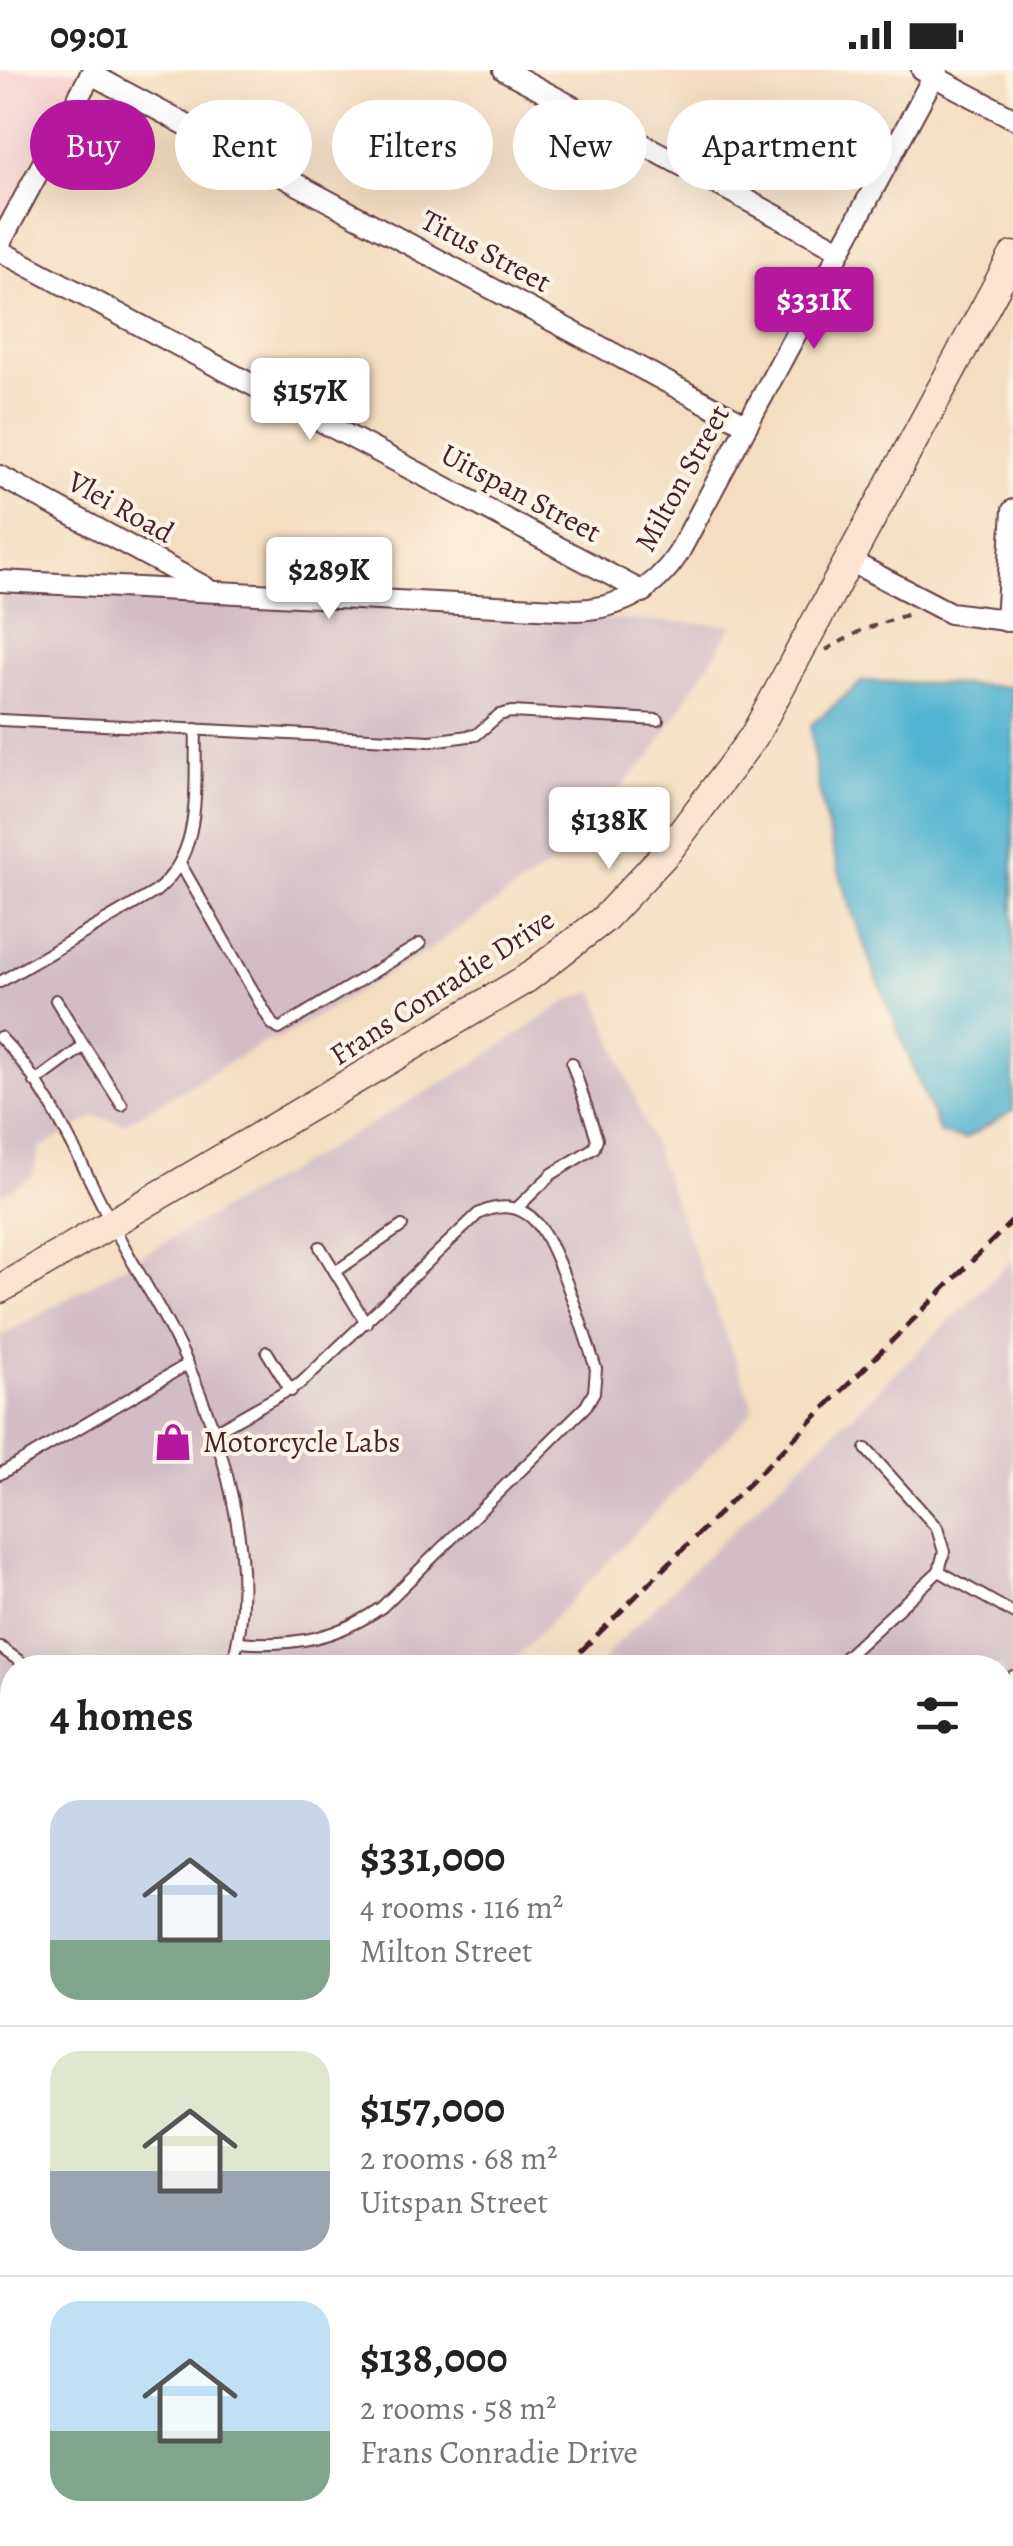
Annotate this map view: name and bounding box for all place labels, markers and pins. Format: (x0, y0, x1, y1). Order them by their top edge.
pin: $331K (744, 267, 884, 352)
pin: $157K (240, 358, 380, 443)
pin: $289K (259, 537, 399, 622)
pin: $138K (539, 787, 679, 872)
shop icon: Motorcycle Labs (152, 1421, 194, 1463)
place label: Motorcycle Labs (203, 1422, 400, 1462)

